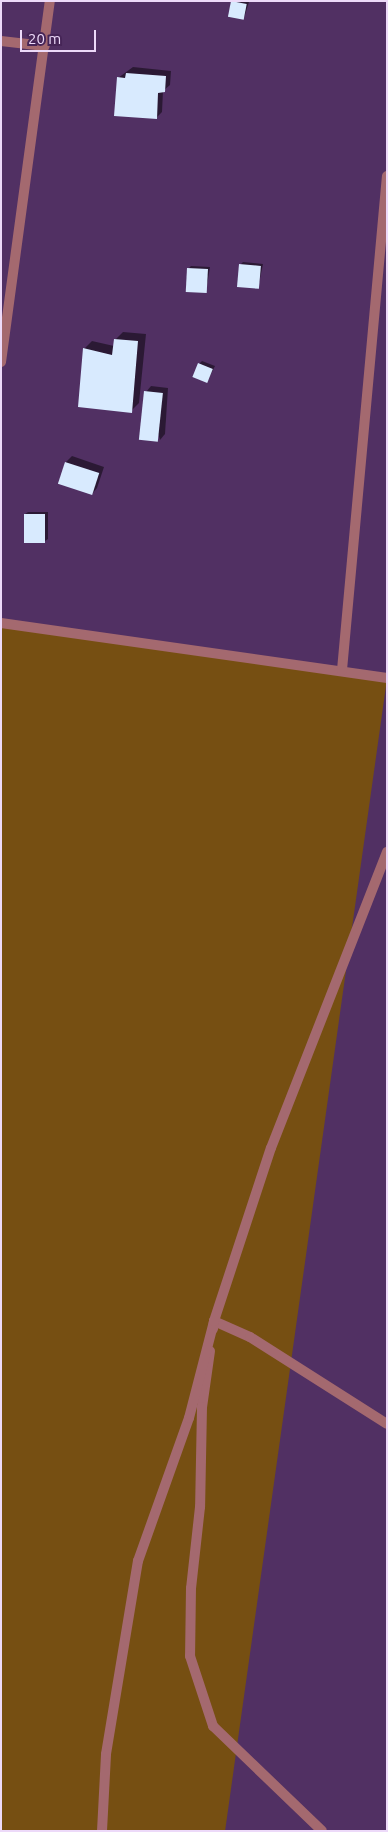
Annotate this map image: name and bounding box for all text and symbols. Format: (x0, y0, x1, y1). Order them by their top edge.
scale bar (22, 20, 99, 52)
text: 20 m (28, 30, 61, 47)

